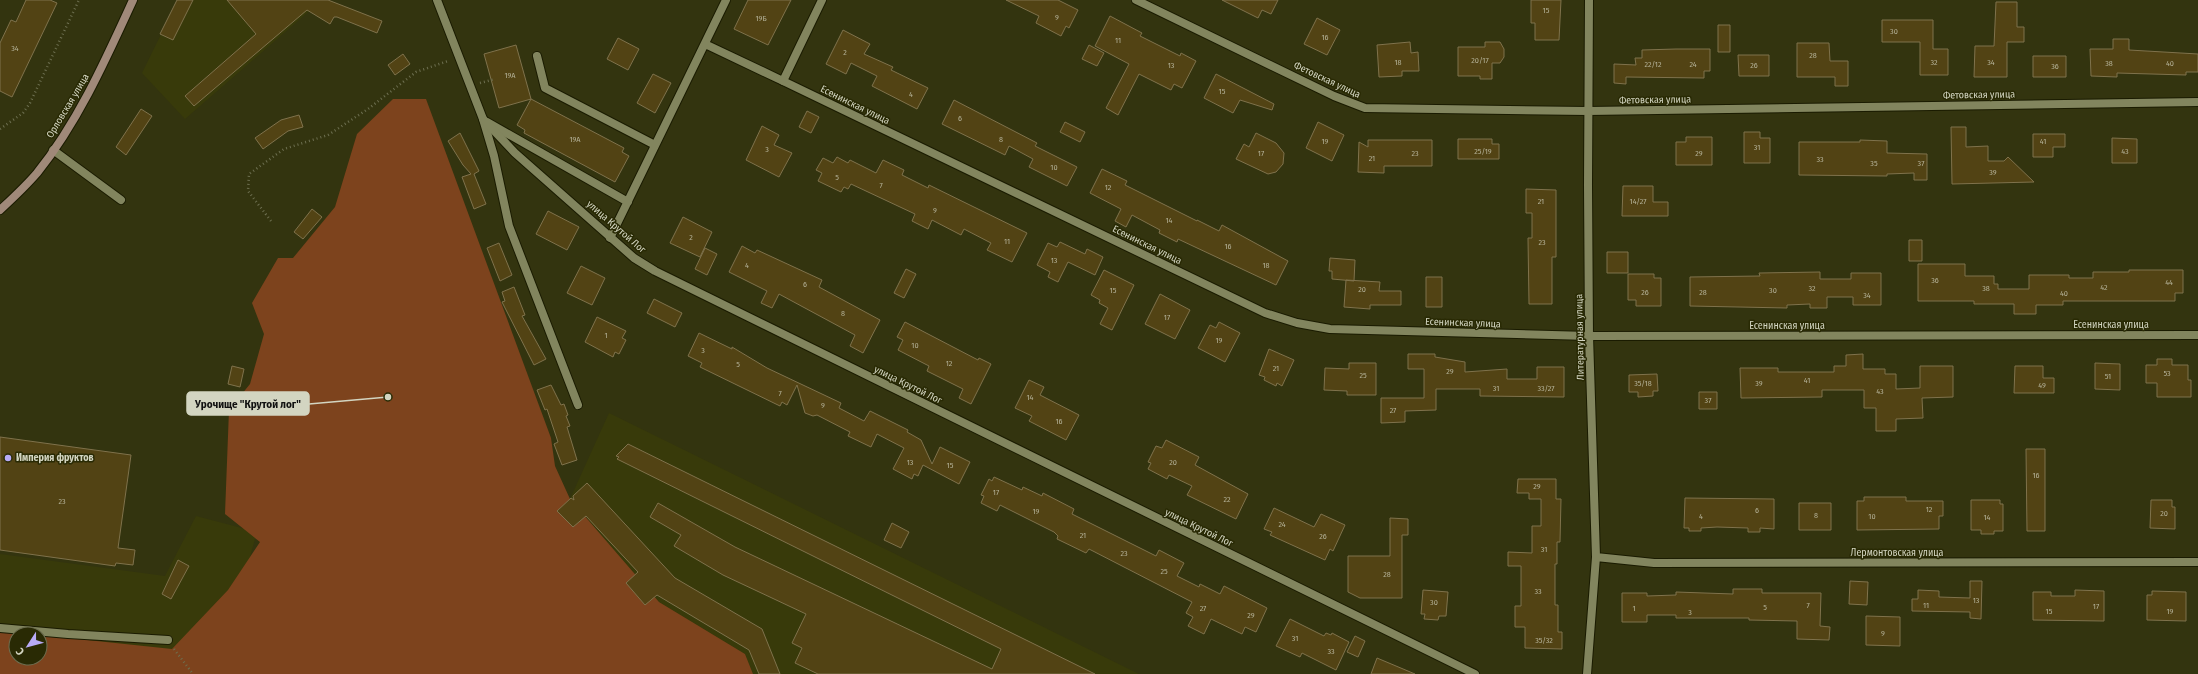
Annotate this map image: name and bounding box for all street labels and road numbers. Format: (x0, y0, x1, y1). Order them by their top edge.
street label: Фетовская улица (1292, 59, 1362, 101)
street label: Орловская улица (44, 72, 92, 140)
street label: Есенинская улица (818, 83, 892, 127)
street label: Фетовская улица (1943, 88, 2015, 102)
street label: Фетовская улица (1619, 93, 1691, 107)
street label: улица Крутой Лог (584, 198, 648, 256)
street label: Есенинская улица (1110, 223, 1184, 267)
street label: Литературная улица (1573, 294, 1587, 380)
street label: Есенинская улица (1425, 316, 1501, 330)
street label: Есенинская улица (2073, 319, 2149, 331)
street label: Есенинская улица (1749, 320, 1825, 332)
street label: улица Крутой Лог (872, 363, 944, 407)
street label: улица Крутой Лог (1163, 506, 1235, 550)
street label: Лермонтовская улица (1851, 547, 1944, 559)

